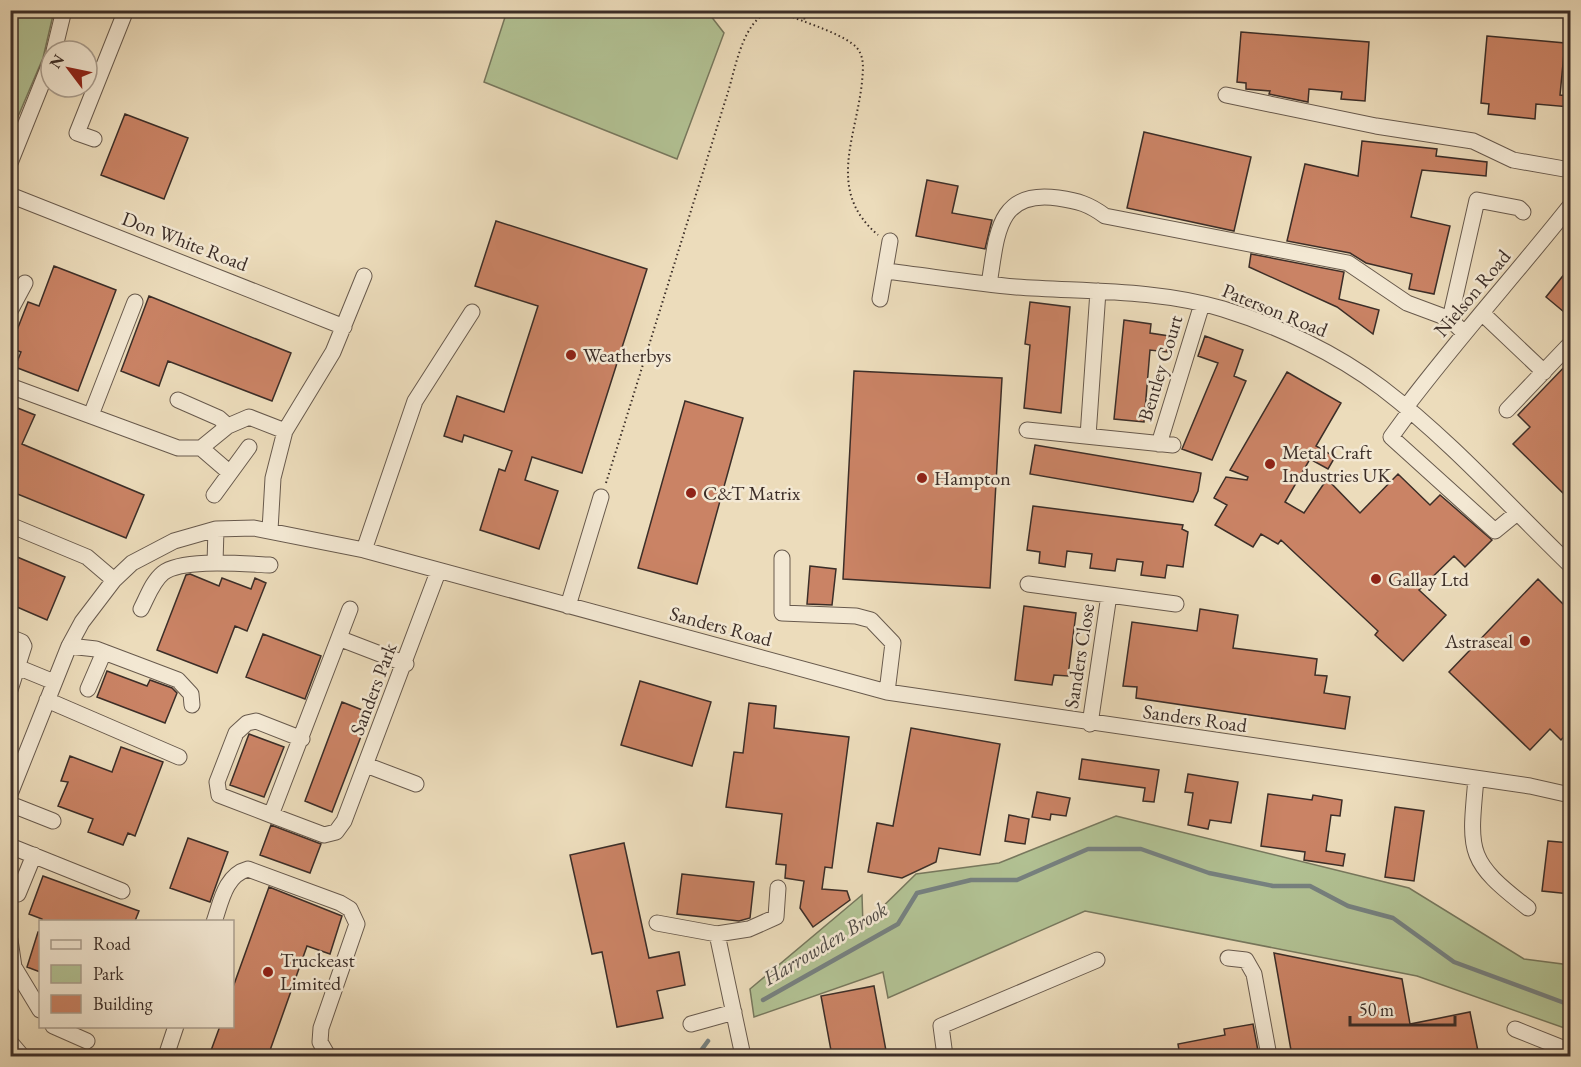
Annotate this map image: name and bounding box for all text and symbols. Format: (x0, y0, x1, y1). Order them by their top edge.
north arrow (39, 39, 99, 99)
text: N (44, 50, 69, 72)
street label: Don White Road (118, 205, 253, 277)
street label: Nielson Road (1428, 243, 1517, 342)
street label: Paterson Road (1218, 277, 1332, 343)
street label: Bentley Court (1132, 311, 1189, 424)
place label: Weatherbys (583, 342, 671, 368)
marker: Weatherbys (564, 348, 578, 362)
place label: Metal Craft Industries UK (1282, 439, 1391, 488)
marker: Metal Craft Industries UK (1263, 457, 1277, 471)
place label: Hampton (934, 465, 1011, 491)
marker: Hampton (915, 471, 929, 485)
place label: C&T Matrix (703, 480, 801, 506)
marker: C&T Matrix (684, 486, 698, 500)
place label: Gallay Ltd (1388, 566, 1470, 592)
marker: Gallay Ltd (1369, 572, 1383, 586)
street label: Sanders Road (667, 600, 776, 652)
street label: Sanders Close (1058, 601, 1100, 710)
place label: Astraseal (1444, 628, 1513, 654)
marker: Astraseal (1518, 634, 1532, 648)
street label: Sanders Park (343, 638, 403, 739)
street label: Sanders Road (1141, 698, 1250, 738)
water label: Harrowden Brook (757, 895, 893, 991)
legend (39, 920, 234, 1028)
text: Road (93, 932, 132, 955)
place label: Truckeast Limited (280, 947, 355, 996)
text: Park (93, 962, 124, 985)
marker: Truckeast Limited (261, 965, 275, 979)
scale bar (1350, 989, 1455, 1027)
text: Building (93, 992, 153, 1015)
text: 50 m (1359, 998, 1394, 1021)

